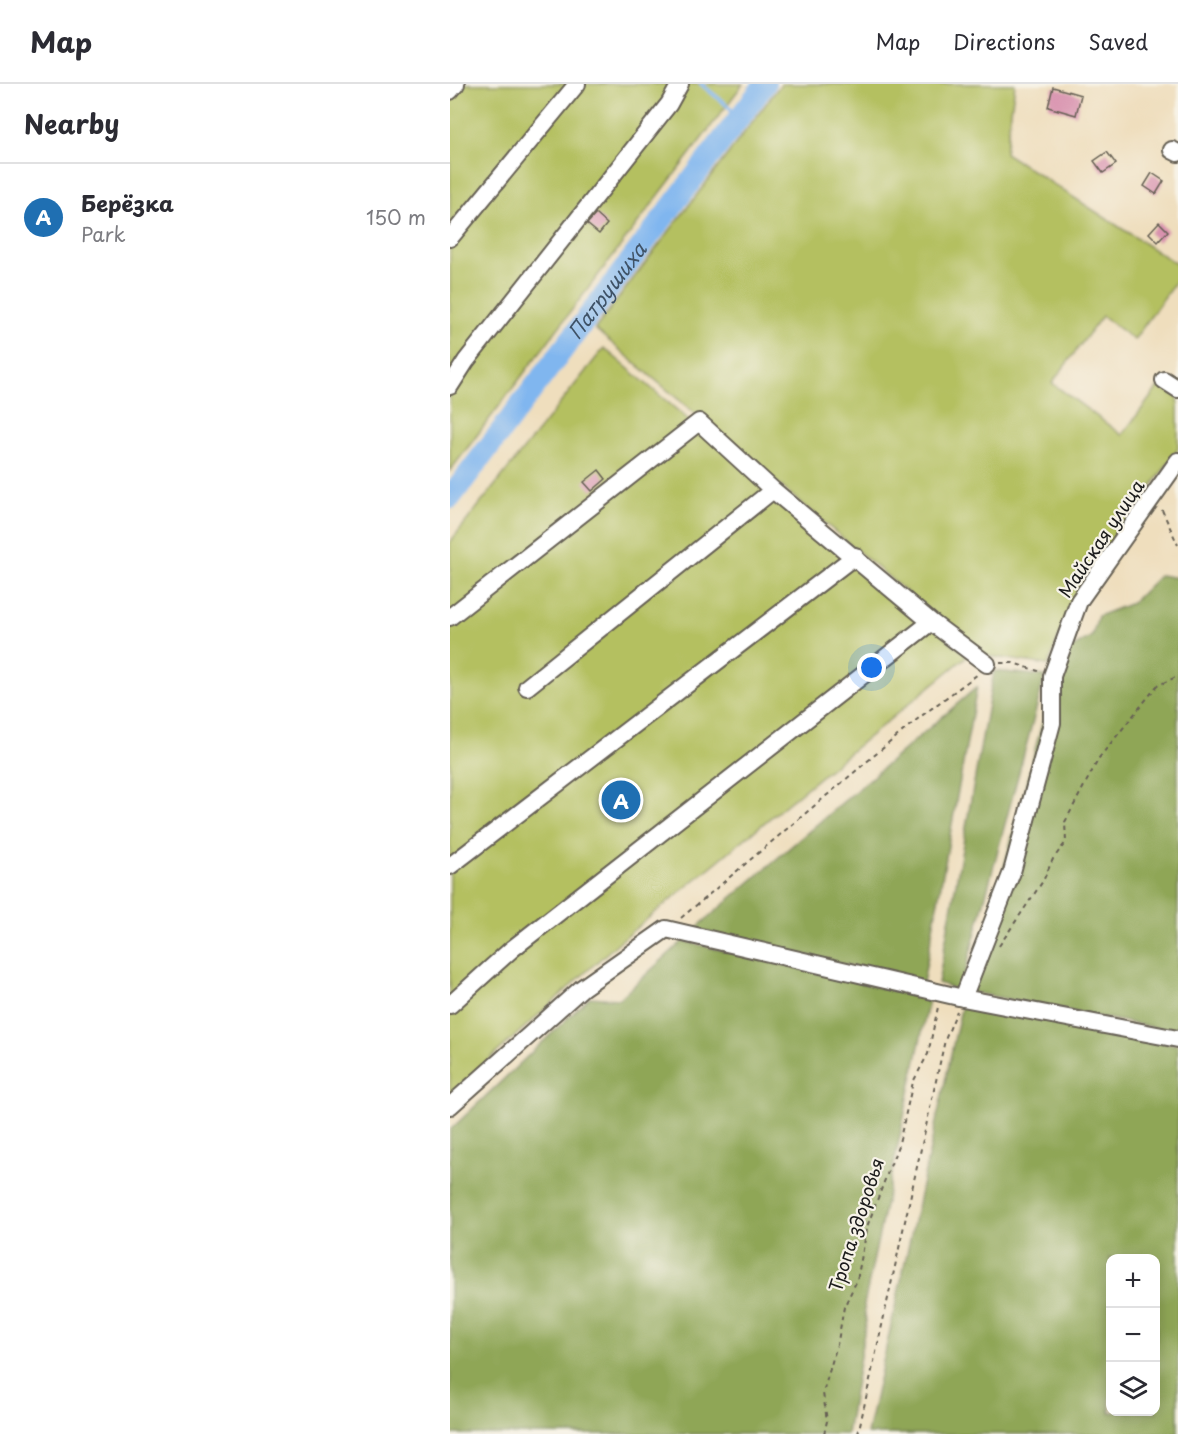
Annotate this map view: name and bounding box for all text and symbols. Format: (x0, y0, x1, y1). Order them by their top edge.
text: Map (30, 20, 92, 63)
text: Map (875, 25, 920, 57)
text: Directions (953, 25, 1055, 57)
text: Saved (1088, 25, 1148, 57)
text: Nearby (24, 104, 119, 143)
text: Берёзка (81, 186, 174, 219)
text: A (36, 202, 51, 232)
text: 150 m (366, 202, 426, 232)
text: Park (81, 219, 126, 249)
water label: Патрушиха (560, 235, 654, 345)
street label: Майская улица (1051, 473, 1151, 603)
your location (857, 653, 886, 682)
pin: A (602, 778, 640, 822)
street label: Тропа здоровья (821, 1154, 890, 1295)
map controls (1106, 1254, 1160, 1416)
button: + (1106, 1254, 1160, 1308)
button: − (1106, 1308, 1160, 1362)
button: layers (1106, 1362, 1160, 1416)

